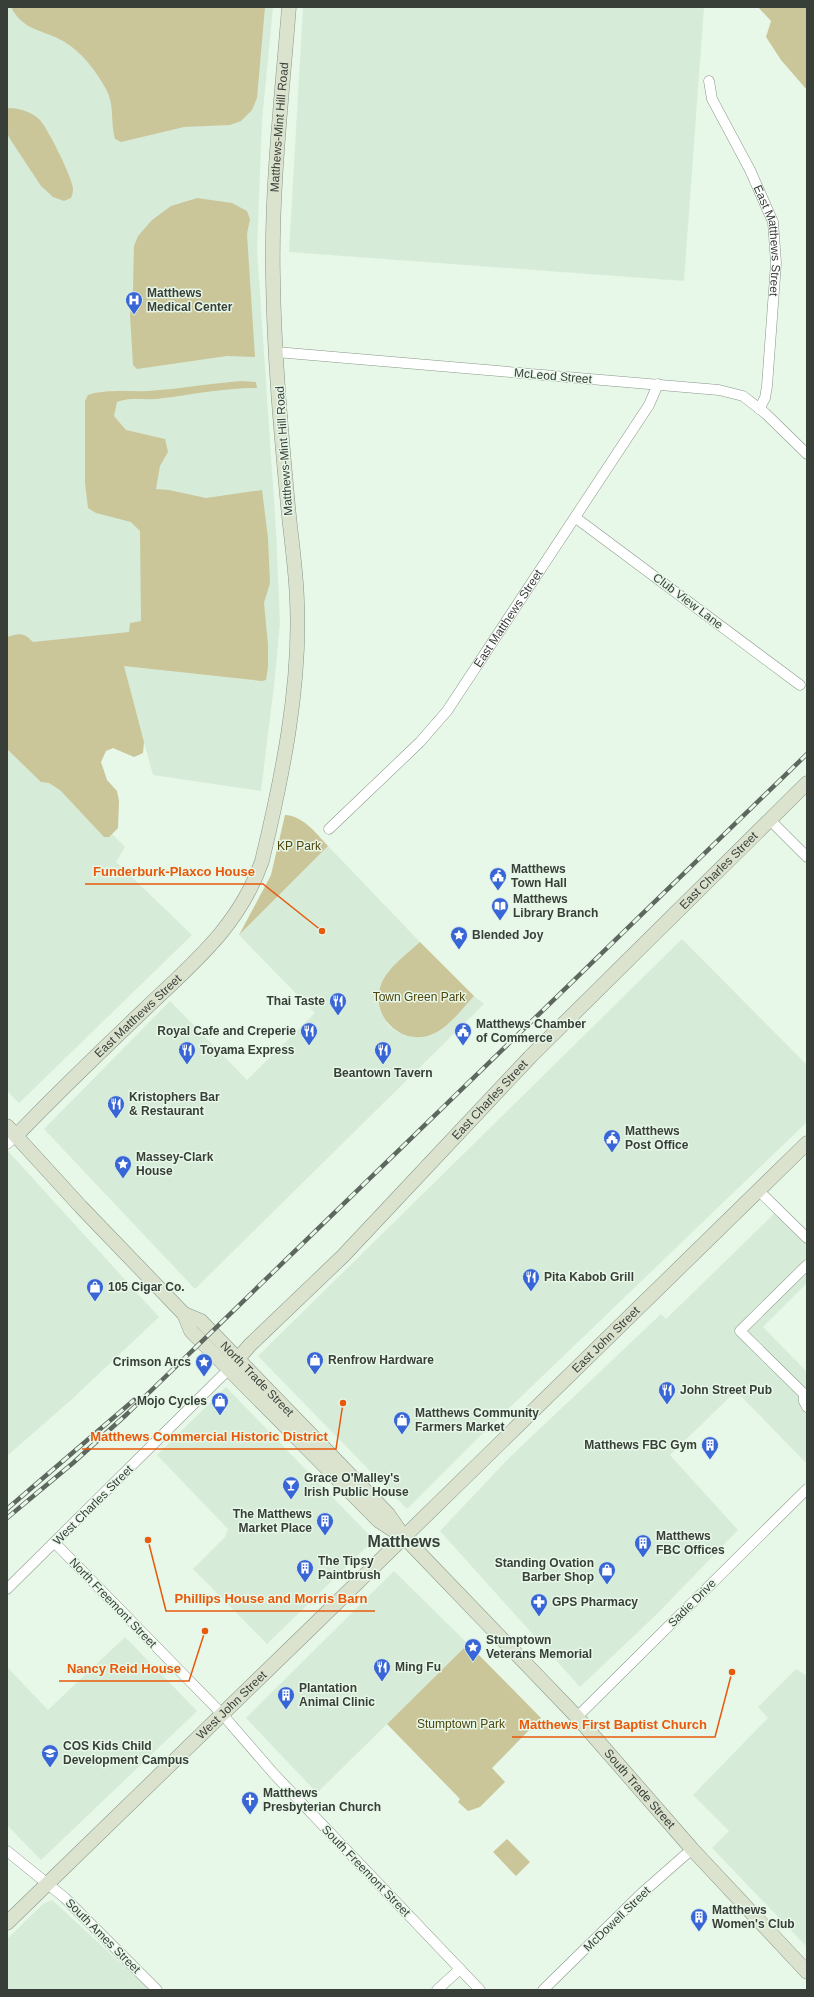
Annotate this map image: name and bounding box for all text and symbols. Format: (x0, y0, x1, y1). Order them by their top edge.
street label: Matthews-Mint Hill Road (267, 62, 291, 193)
street label: East Matthews Street (751, 183, 783, 297)
place label: Matthews Medical Center (147, 286, 233, 314)
hospital icon: Matthews Medical Center (124, 290, 144, 315)
street label: McLeod Street (514, 366, 593, 386)
street label: Matthews-Mint Hill Road (272, 386, 296, 516)
street label: East Matthews Street (471, 566, 546, 670)
street label: Club View Lane (650, 570, 726, 632)
street label: East Charles Street (677, 828, 761, 912)
park label: KP Park (277, 839, 322, 853)
callout: Funderburk-Plaxco House (85, 859, 263, 884)
place label: Matthews Town Hall (511, 862, 567, 890)
text: Funderburk-Plaxco House (93, 864, 255, 879)
public building icon: Matthews Town Hall (488, 866, 508, 891)
place label: Matthews Library Branch (513, 892, 598, 920)
library icon: Matthews Library Branch (490, 896, 510, 921)
place icon: Blended Joy (449, 925, 469, 950)
place label: Blended Joy (472, 928, 544, 942)
street label: East Matthews Street (92, 971, 185, 1061)
park label: Town Green Park (373, 990, 466, 1004)
restaurant icon: Thai Taste (328, 991, 348, 1016)
place label: Thai Taste (267, 994, 325, 1008)
place label: Matthews Chamber of Commerce (476, 1017, 586, 1045)
restaurant icon: Royal Cafe and Creperie (299, 1021, 319, 1046)
public building icon: Matthews Chamber of Commerce (453, 1021, 473, 1046)
place label: Royal Cafe and Creperie (157, 1024, 296, 1038)
restaurant icon: Toyama Express (177, 1040, 197, 1065)
restaurant icon: Beantown Tavern (373, 1040, 393, 1065)
place label: Toyama Express (200, 1043, 295, 1057)
street label: East Charles Street (449, 1057, 531, 1143)
place label: Beantown Tavern (333, 1066, 433, 1080)
place label: Kristophers Bar & Restaurant (129, 1090, 220, 1118)
restaurant icon: Kristophers Bar & Restaurant (106, 1094, 126, 1119)
place label: Matthews Post Office (625, 1124, 689, 1152)
public building icon: Matthews Post Office (602, 1128, 622, 1153)
place label: Massey-Clark House (136, 1150, 214, 1178)
place icon: Massey-Clark House (113, 1154, 133, 1179)
restaurant icon: Pita Kabob Grill (521, 1267, 541, 1292)
place label: Pita Kabob Grill (544, 1270, 634, 1284)
shop icon: 105 Cigar Co. (85, 1277, 105, 1302)
place label: 105 Cigar Co. (108, 1280, 185, 1294)
street label: East John Street (569, 1303, 643, 1376)
street label: North Trade Street (218, 1339, 297, 1420)
shop icon: Renfrow Hardware (305, 1350, 325, 1375)
place icon: Crimson Arcs (194, 1352, 214, 1377)
place label: Renfrow Hardware (328, 1353, 434, 1367)
place label: Crimson Arcs (113, 1355, 191, 1369)
restaurant icon: John Street Pub (657, 1380, 677, 1405)
place label: John Street Pub (680, 1383, 772, 1397)
shop icon: Mojo Cycles (210, 1391, 230, 1416)
place label: Mojo Cycles (137, 1394, 207, 1408)
place label: Matthews Community Farmers Market (415, 1406, 539, 1434)
shop icon: Matthews Community Farmers Market (392, 1410, 412, 1435)
callout: Matthews Commercial Historic District (82, 1424, 336, 1449)
text: Matthews Commercial Historic District (90, 1429, 329, 1444)
building icon: Matthews FBC Gym (700, 1435, 720, 1460)
place label: Matthews FBC Gym (584, 1438, 697, 1452)
street label: West Charles Street (50, 1462, 136, 1548)
place label: Grace O'Malley's Irish Public House (304, 1471, 409, 1499)
bar icon: Grace O'Malley's Irish Public House (281, 1475, 301, 1500)
place label: The Matthews Market Place (233, 1507, 312, 1535)
building icon: The Matthews Market Place (315, 1511, 335, 1536)
place label: Matthews FBC Offices (656, 1529, 725, 1557)
district label: Matthews (368, 1533, 441, 1550)
building icon: Matthews FBC Offices (633, 1533, 653, 1558)
place label: The Tipsy Paintbrush (318, 1554, 381, 1582)
street label: North Freemont Street (66, 1555, 160, 1651)
place label: Standing Ovation Barber Shop (495, 1556, 594, 1584)
building icon: The Tipsy Paintbrush (295, 1558, 315, 1583)
shop icon: Standing Ovation Barber Shop (597, 1560, 617, 1585)
street label: Sadie Drive (665, 1576, 719, 1630)
callout: Phillips House and Morris Barn (166, 1586, 375, 1611)
text: Phillips House and Morris Barn (175, 1591, 367, 1606)
pharmacy icon: GPS Pharmacy (529, 1592, 549, 1617)
place label: GPS Pharmacy (552, 1595, 638, 1609)
place label: Stumptown Veterans Memorial (486, 1633, 592, 1661)
place icon: Stumptown Veterans Memorial (463, 1637, 483, 1662)
callout: Nancy Reid House (59, 1656, 189, 1681)
restaurant icon: Ming Fu (372, 1657, 392, 1682)
place label: Ming Fu (395, 1660, 441, 1674)
text: Nancy Reid House (67, 1661, 181, 1676)
street label: West John Street (194, 1667, 270, 1742)
place label: Plantation Animal Clinic (299, 1681, 375, 1709)
building icon: Plantation Animal Clinic (276, 1685, 296, 1710)
callout: Matthews First Baptist Church (512, 1712, 715, 1737)
park label: Stumptown Park (417, 1717, 506, 1731)
text: Matthews First Baptist Church (519, 1717, 707, 1732)
place label: COS Kids Child Development Campus (63, 1739, 189, 1767)
school or university icon: COS Kids Child Development Campus (40, 1743, 60, 1768)
street label: South Trade Street (601, 1746, 678, 1832)
place label: Matthews Presbyterian Church (263, 1786, 381, 1814)
church icon: Matthews Presbyterian Church (240, 1790, 260, 1815)
street label: South Freemont Street (319, 1822, 414, 1920)
street label: McDowell Street (581, 1883, 654, 1954)
street label: South Ames Street (63, 1896, 144, 1977)
place label: Matthews Women's Club (712, 1903, 795, 1931)
building icon: Matthews Women's Club (689, 1907, 709, 1932)

